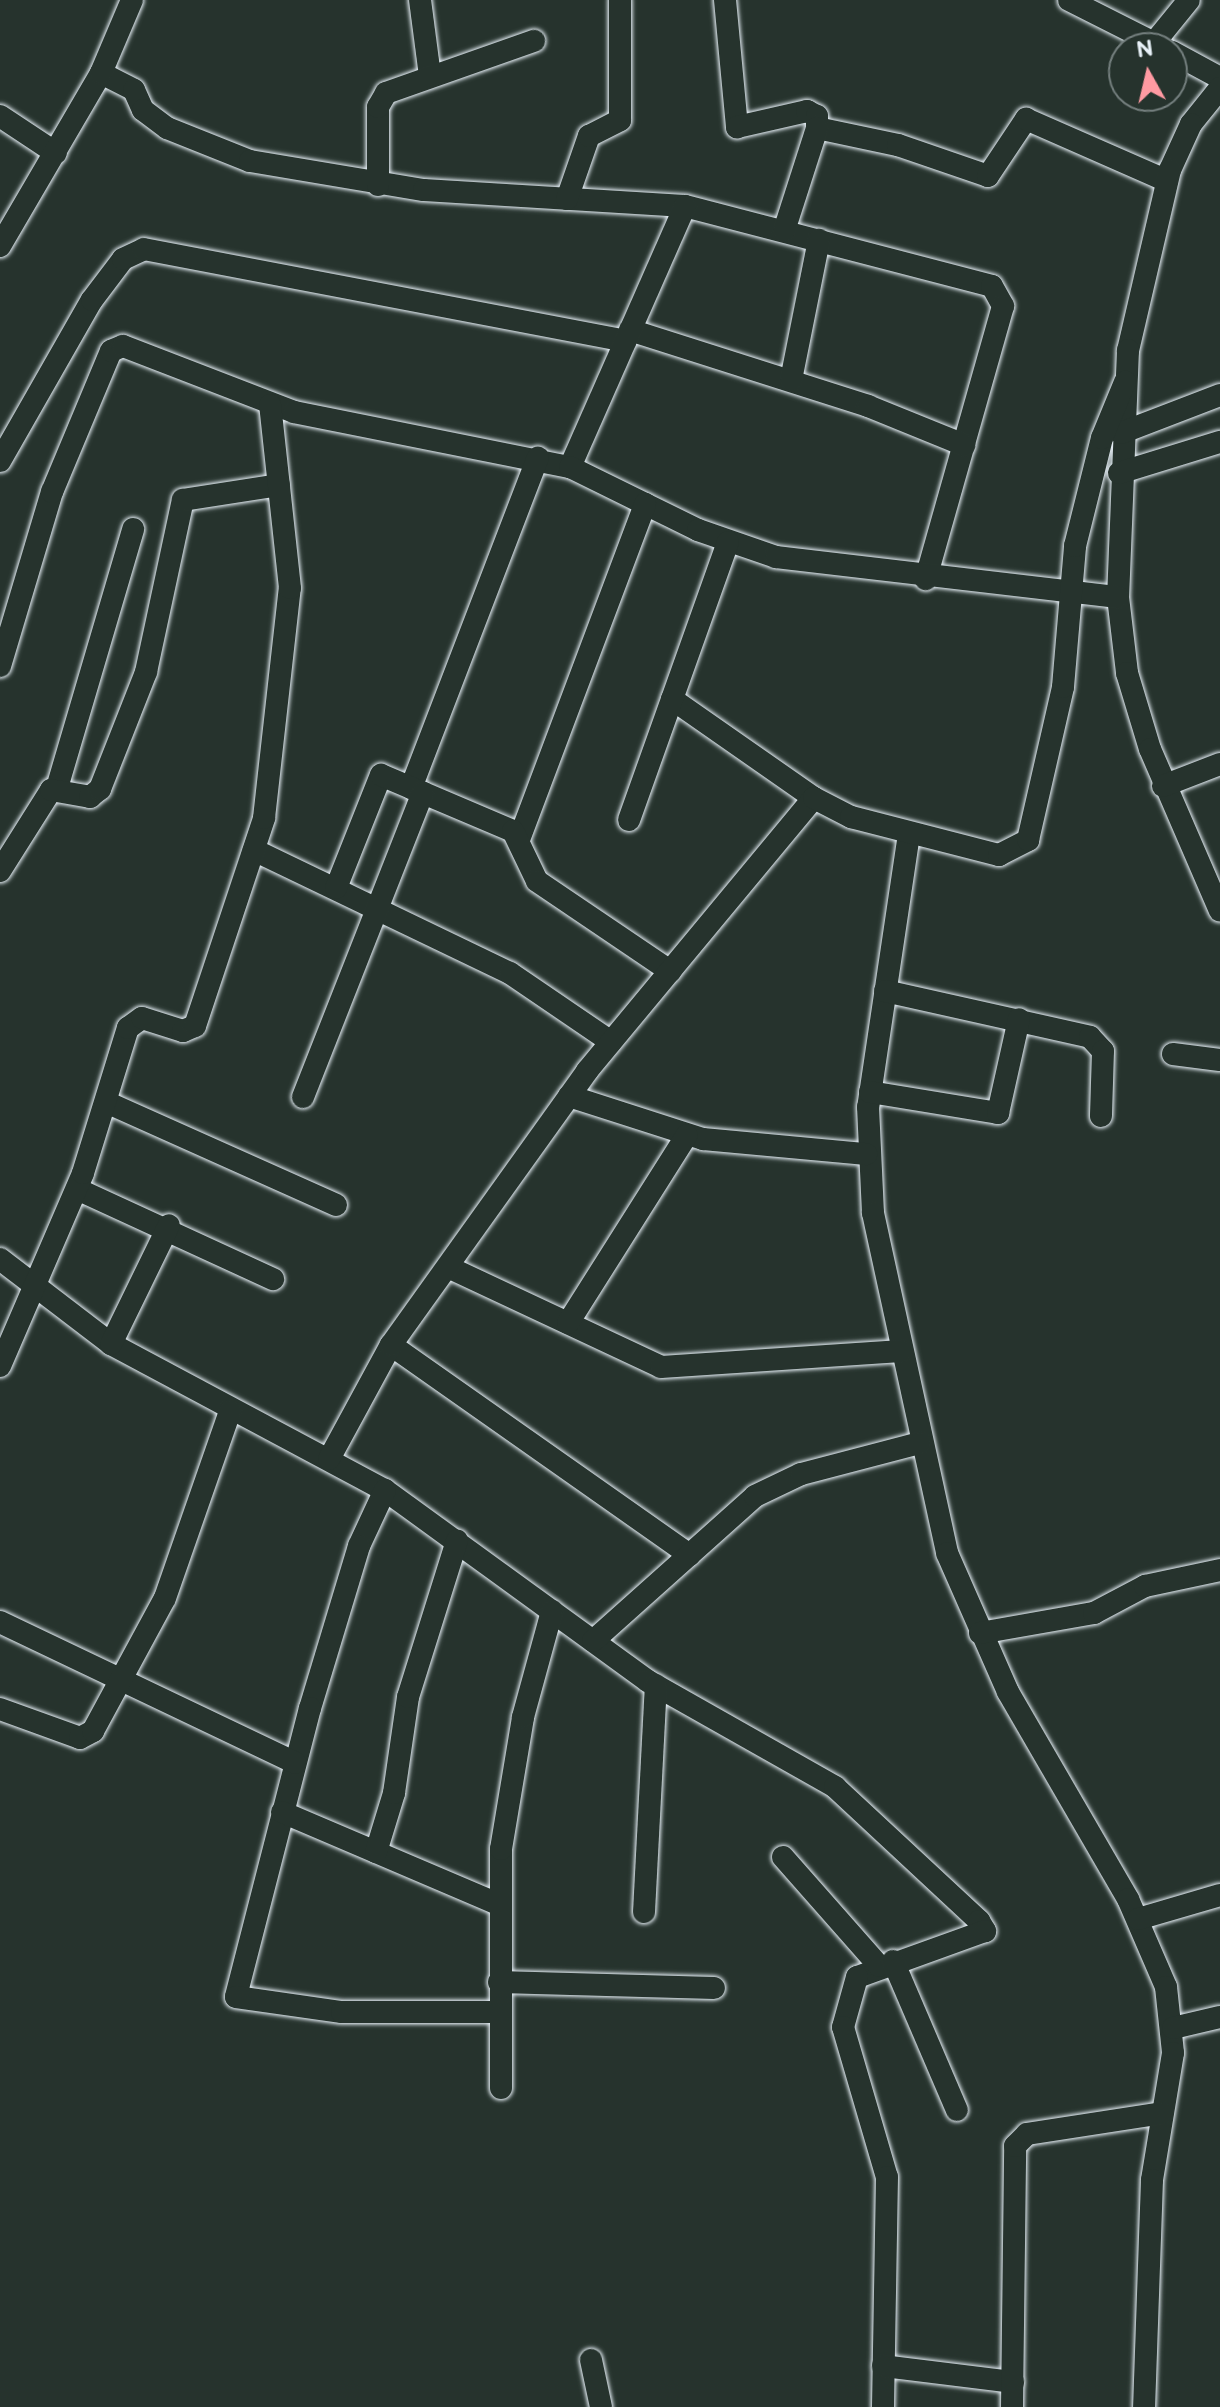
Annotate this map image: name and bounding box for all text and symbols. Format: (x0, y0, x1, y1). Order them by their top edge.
north arrow (1108, 32, 1188, 112)
text: N (1135, 35, 1155, 64)

